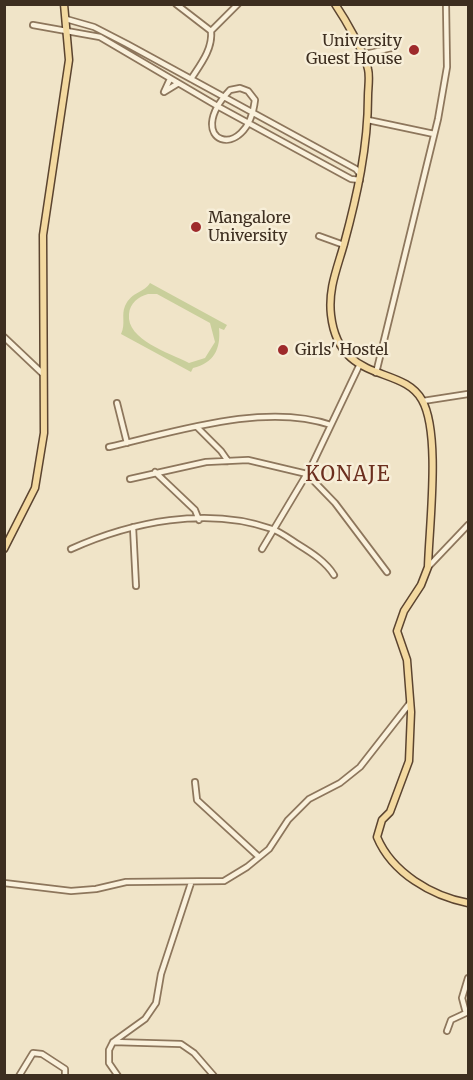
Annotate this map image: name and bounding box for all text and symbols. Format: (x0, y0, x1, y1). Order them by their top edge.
place label: University Guest House (306, 31, 402, 69)
marker: University Guest House (407, 43, 421, 57)
place label: Mangalore University (208, 208, 291, 246)
marker: Mangalore University (189, 220, 203, 234)
place label: Girls' Hostel (295, 340, 388, 360)
marker: Girls' Hostel (276, 343, 290, 357)
district label: KONAJE (305, 463, 391, 487)

